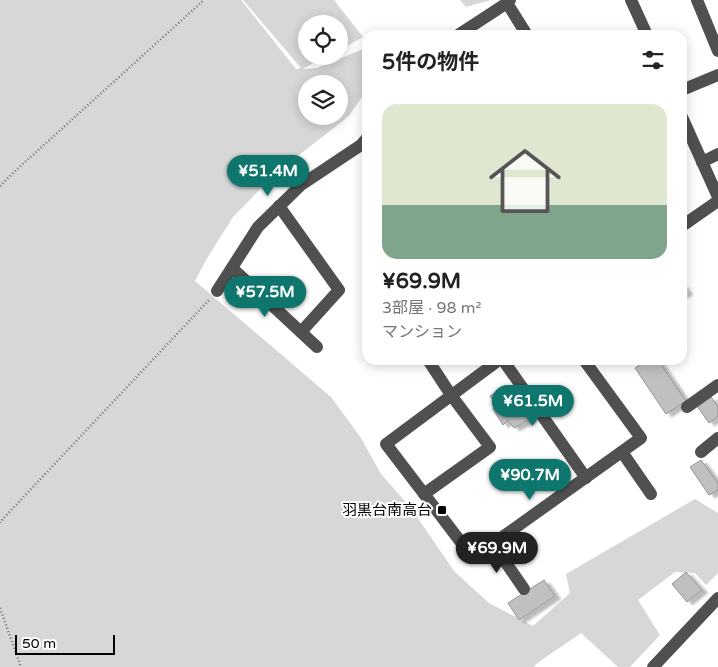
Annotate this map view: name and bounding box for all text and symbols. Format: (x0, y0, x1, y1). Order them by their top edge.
map controls (298, 15, 348, 125)
button: locate (298, 15, 348, 65)
icon: filters (639, 46, 667, 74)
text: 5件の物件 (382, 50, 479, 75)
button: layers (298, 75, 348, 125)
icon: home (480, 136, 570, 226)
pin: ¥51.4M (227, 154, 309, 197)
text: ¥51.4M (238, 161, 298, 181)
text: ¥69.9M (382, 269, 461, 294)
pin: ¥57.5M (224, 276, 306, 318)
text: ¥57.5M (235, 282, 295, 302)
text: 3部屋 · 98 m² (382, 298, 481, 318)
text: マンション (382, 322, 462, 342)
pin: ¥61.5M (492, 384, 574, 427)
text: ¥61.5M (503, 391, 563, 411)
pin: ¥90.7M (489, 458, 571, 501)
text: ¥90.7M (500, 465, 560, 485)
place label: 羽黒台南高台 (342, 501, 432, 519)
marker: 羽黒台南高台 (436, 504, 448, 516)
pin: ¥69.9M (456, 532, 538, 574)
text: ¥69.9M (467, 538, 527, 558)
scale bar (15, 632, 115, 655)
text: 50 m (22, 635, 56, 652)

